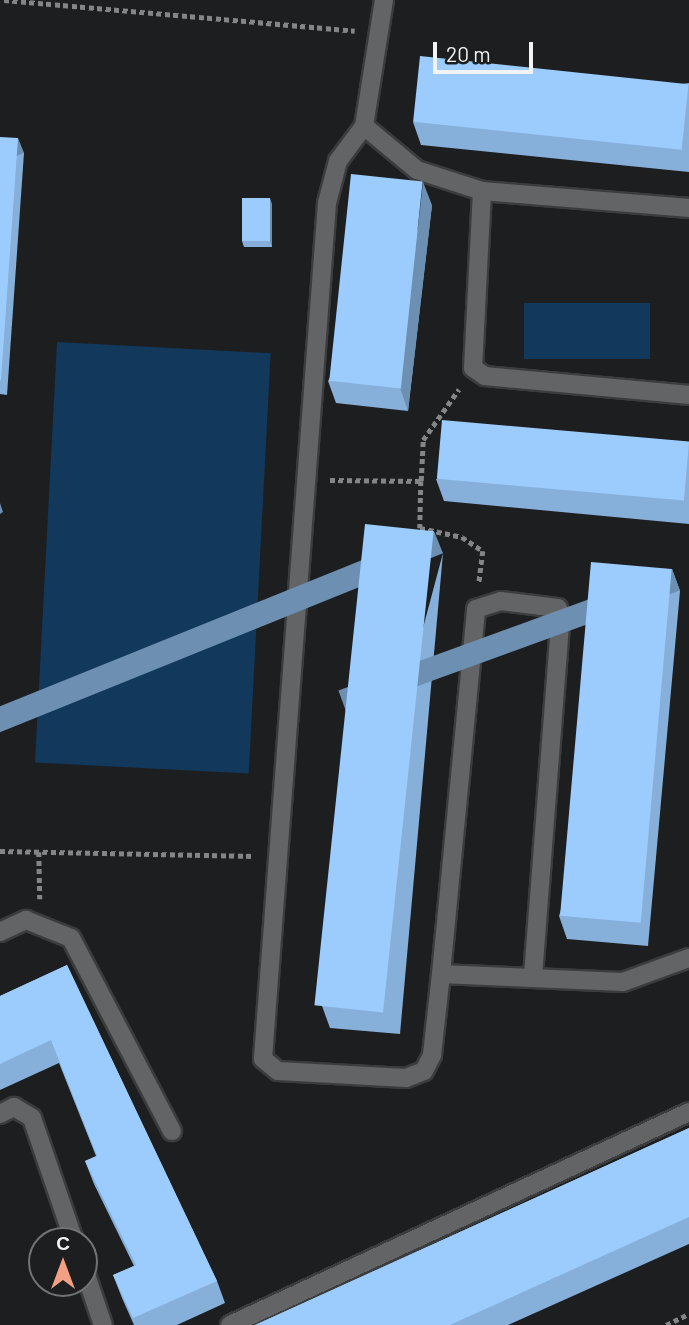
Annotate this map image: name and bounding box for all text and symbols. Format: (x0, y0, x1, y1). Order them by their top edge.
scale bar (437, 28, 537, 72)
text: 20 m (446, 41, 491, 66)
north arrow (28, 1227, 98, 1297)
text: С (56, 1231, 70, 1254)

